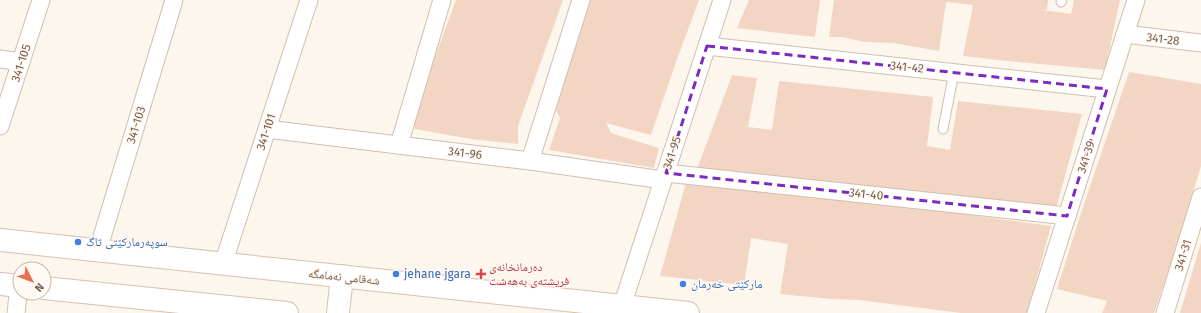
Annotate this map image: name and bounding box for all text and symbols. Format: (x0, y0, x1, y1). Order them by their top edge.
street label: 341-28 (1146, 30, 1181, 48)
street label: 341-105 (8, 42, 34, 84)
street label: 341-42 (890, 58, 924, 76)
street label: 341-103 (124, 105, 148, 145)
street label: 341-101 (254, 112, 278, 152)
street label: 341-95 (660, 135, 684, 171)
street label: 341-39 (1074, 139, 1098, 175)
street label: 341-96 (447, 144, 483, 162)
street label: 341-40 (848, 185, 884, 203)
place label: سوپەرمارکێتی تاگ (86, 235, 168, 249)
marker: سوپەرمارکێتی تاگ (73, 237, 83, 247)
street label: 341-31 (1172, 238, 1194, 272)
place label: دەرمانخانەی فریشتەی بەهەشت (489, 260, 569, 288)
north arrow (12, 261, 52, 301)
street label: شەقامی نەمامگە (307, 266, 381, 288)
place label: jehane jgara (403, 267, 471, 281)
marker: jehane jgara (391, 269, 401, 279)
marker: دەرمانخانەی فریشتەی بەهەشت (476, 269, 486, 279)
place label: مارکێتی خەرمان (691, 277, 762, 291)
marker: مارکێتی خەرمان (678, 279, 688, 289)
text: N (32, 280, 46, 294)

